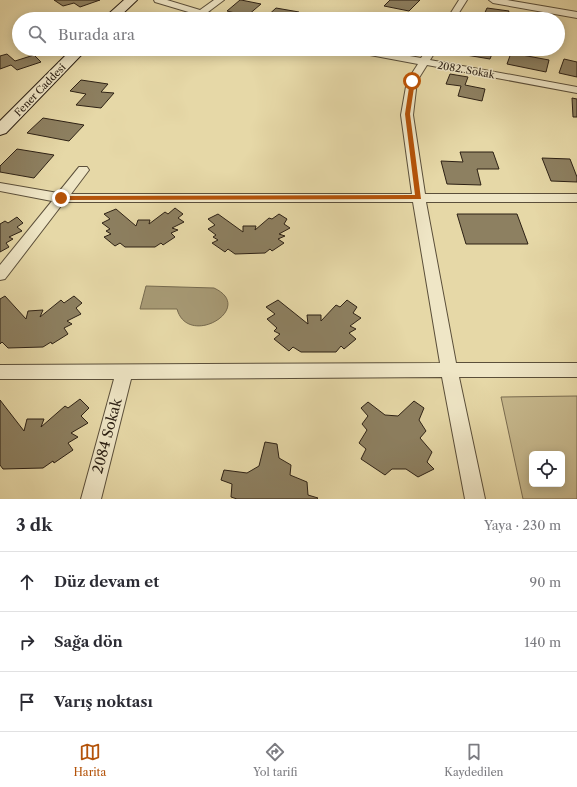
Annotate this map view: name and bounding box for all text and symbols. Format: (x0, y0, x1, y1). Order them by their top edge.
search box (12, 12, 565, 56)
icon: search (26, 23, 48, 45)
text: Burada ara (58, 25, 135, 44)
street label: 2082. Sokak (436, 59, 497, 82)
street label: Fener Caddesi (12, 61, 68, 119)
route start (403, 72, 421, 90)
route end (52, 189, 70, 207)
street label: 2084 Sokak (88, 395, 126, 476)
map controls (529, 451, 565, 487)
button: locate (529, 451, 565, 487)
text: 3 dk (16, 515, 52, 535)
text: Yaya · 230 m (484, 517, 561, 533)
icon: ahead (16, 571, 38, 593)
text: Düz devam et (54, 572, 159, 591)
text: 90 m (530, 574, 561, 590)
icon: right (16, 631, 38, 653)
text: Sağa dön (54, 632, 123, 651)
text: 140 m (524, 634, 561, 650)
icon: arrive (16, 691, 38, 713)
text: Varış noktası (54, 692, 153, 711)
tab: Harita (73, 741, 106, 779)
tab: Yol tarifi (253, 741, 297, 779)
tab: Kaydedilen (444, 741, 504, 779)

